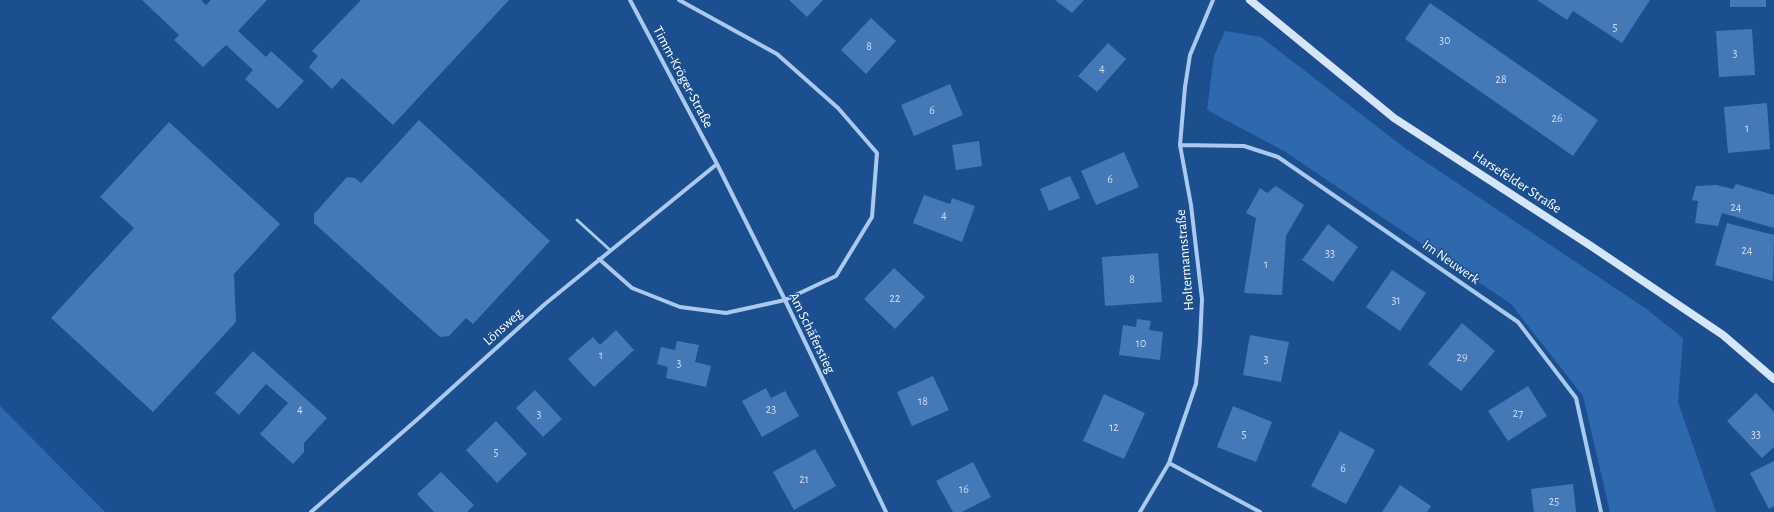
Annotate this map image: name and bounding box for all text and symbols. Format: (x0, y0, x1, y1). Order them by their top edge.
house number: 5 (1612, 20, 1618, 34)
street label: Timm-Kröger-Straße (649, 23, 717, 131)
house number: 30 (1439, 33, 1451, 47)
house number: 8 (866, 39, 872, 53)
house number: 3 (1733, 46, 1737, 60)
house number: 4 (1099, 61, 1105, 75)
house number: 28 (1495, 72, 1507, 86)
house number: 6 (929, 103, 935, 117)
house number: 26 (1551, 111, 1563, 125)
house number: 1 (1745, 121, 1749, 135)
street label: Harsefelder Straße (1470, 147, 1564, 217)
house number: 6 (1107, 172, 1113, 186)
house number: 24 (1730, 200, 1742, 214)
house number: 4 (941, 208, 947, 222)
street label: Holtermannstraße (1172, 209, 1198, 311)
street label: Im Neuwerk (1419, 236, 1483, 288)
house number: 24 (1741, 243, 1753, 257)
house number: 33 (1325, 246, 1335, 260)
house number: 1 (1264, 257, 1268, 271)
house number: 8 (1129, 272, 1135, 286)
street label: Am Schäferstieg (785, 290, 839, 376)
house number: 22 (890, 291, 900, 305)
house number: 31 (1391, 293, 1401, 307)
street label: Lönsweg (480, 305, 526, 349)
house number: 10 (1136, 336, 1146, 350)
house number: 1 (599, 348, 603, 362)
house number: 29 (1456, 350, 1468, 364)
house number: 3 (1264, 352, 1268, 366)
house number: 3 (677, 356, 681, 370)
house number: 18 (918, 394, 928, 408)
house number: 4 (297, 402, 303, 416)
house number: 23 (766, 402, 776, 416)
house number: 27 (1513, 406, 1523, 420)
house number: 3 (537, 407, 541, 421)
house number: 12 (1109, 420, 1119, 434)
house number: 5 (1241, 427, 1247, 441)
house number: 33 (1751, 427, 1761, 441)
house number: 5 (493, 445, 499, 459)
house number: 6 (1340, 461, 1346, 475)
house number: 21 (799, 472, 809, 486)
house number: 16 (959, 482, 969, 496)
house number: 25 (1549, 494, 1559, 508)

